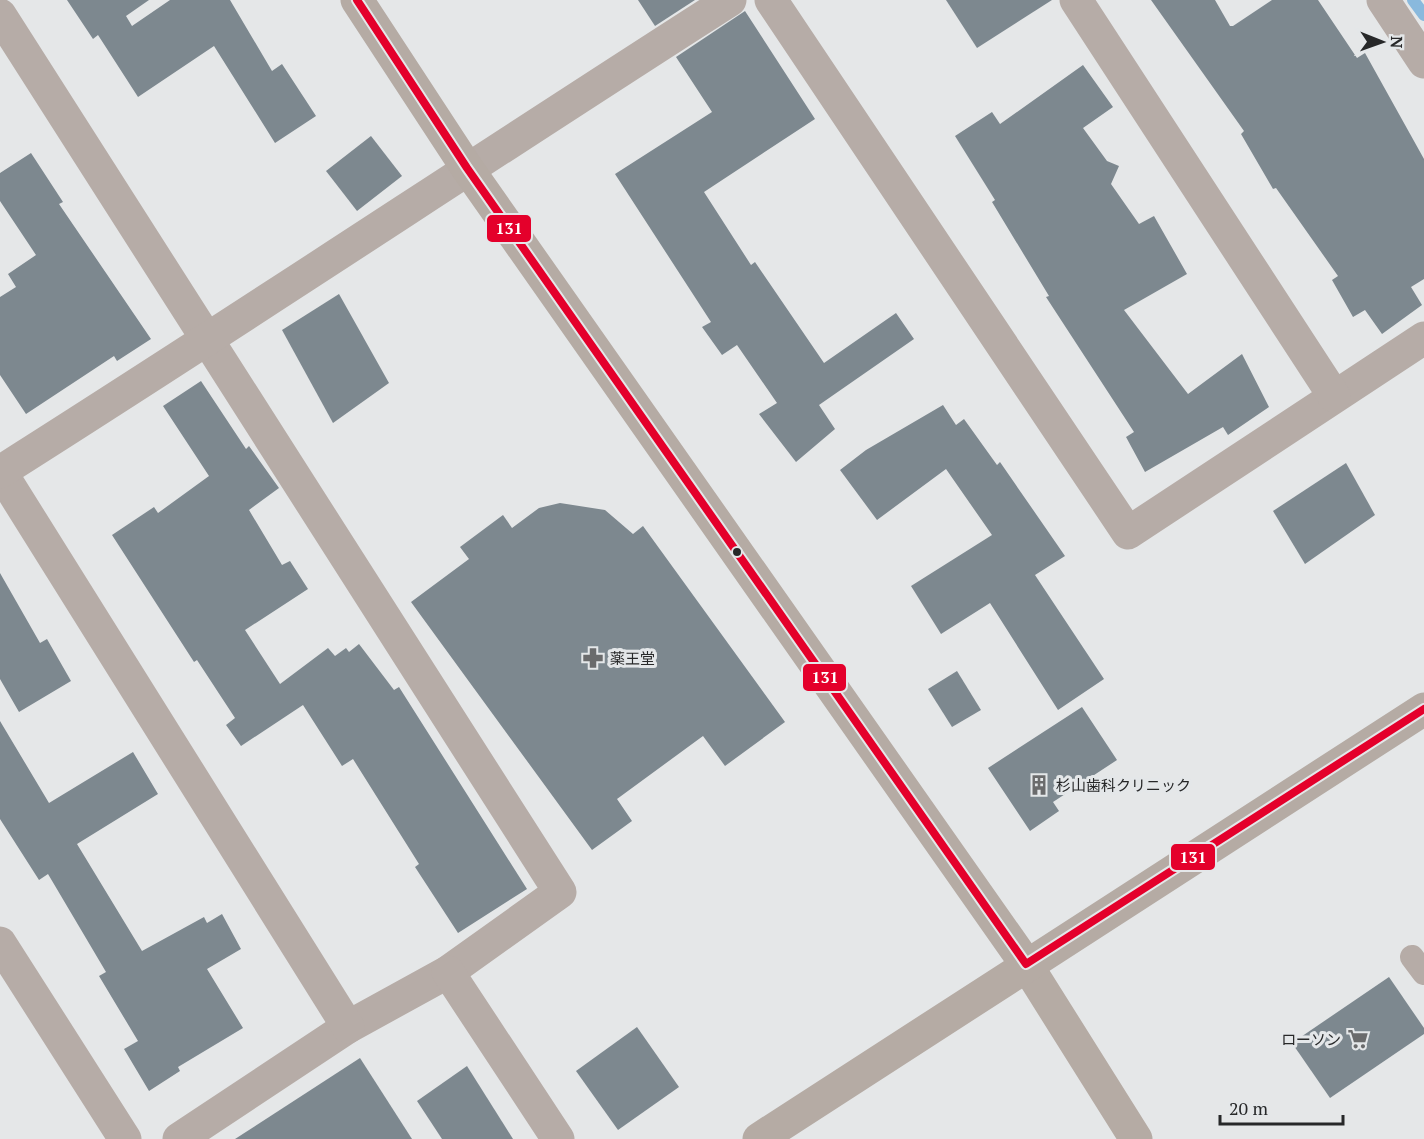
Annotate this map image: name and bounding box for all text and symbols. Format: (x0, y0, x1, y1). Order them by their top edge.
north arrow (1352, 12, 1412, 72)
text: N (1386, 36, 1408, 49)
line badge: 131 (486, 214, 532, 243)
text: 131 (495, 217, 523, 239)
unlabelled marker (731, 546, 743, 558)
pharmacy icon: 薬王堂 (581, 646, 605, 670)
place label: 薬王堂 (610, 648, 655, 668)
line badge: 131 (802, 663, 847, 692)
text: 131 (811, 666, 839, 688)
building icon: 杉山歯科クリニック (1027, 773, 1051, 797)
place label: 杉山歯科クリニック (1056, 775, 1191, 795)
line badge: 131 (1170, 843, 1216, 871)
text: 131 (1179, 846, 1207, 868)
supermarket icon: ローソン (1346, 1027, 1370, 1051)
place label: ローソン (1281, 1029, 1341, 1049)
scale bar (1220, 1088, 1343, 1126)
text: 20 m (1229, 1096, 1269, 1120)

